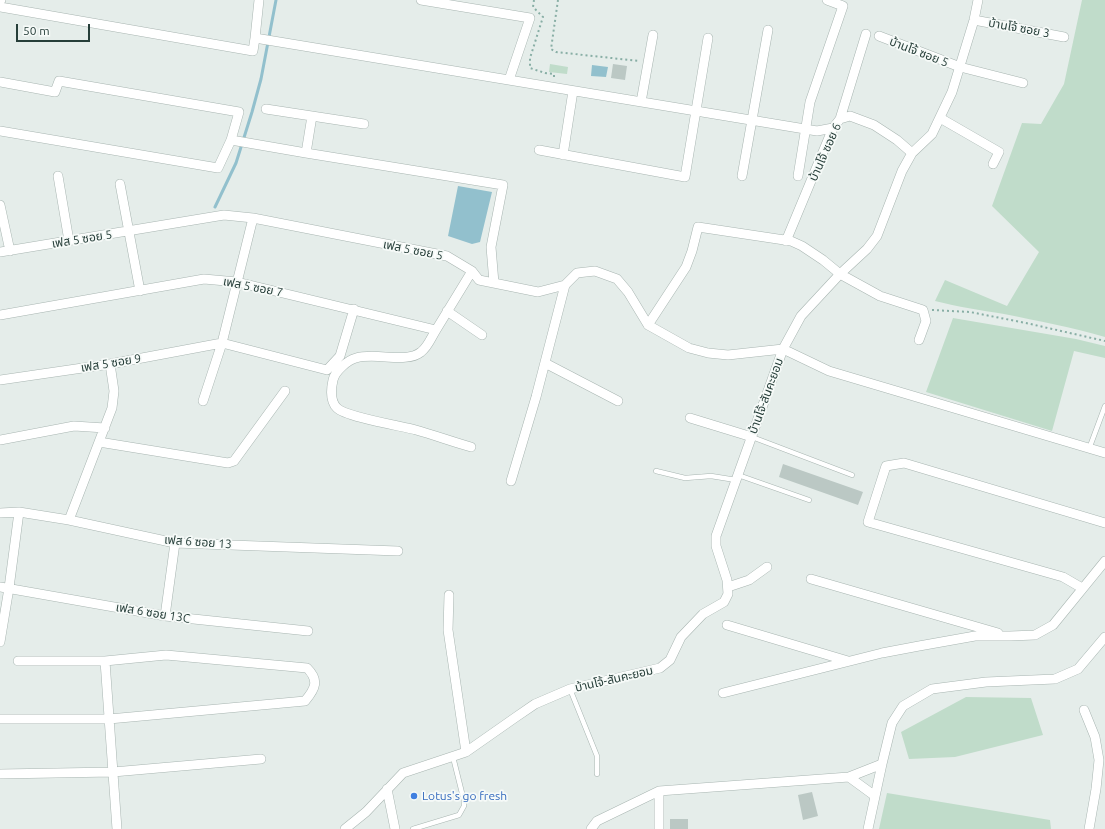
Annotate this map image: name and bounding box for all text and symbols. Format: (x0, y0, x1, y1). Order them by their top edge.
scale bar (18, 16, 92, 42)
street label: บ้านโจ้ ซอย 3 (987, 16, 1051, 40)
text: 50 m (23, 24, 50, 37)
street label: บ้านโจ้ ซอย 5 (887, 34, 951, 70)
street label: บ้านโจ้ ซอย 6 (806, 121, 844, 183)
street label: เฟส 5 ซอย 5 (51, 227, 113, 251)
street label: เฟส 5 ซอย 5 (382, 237, 444, 263)
street label: เฟส 5 ซอย 7 (222, 274, 284, 300)
street label: เฟส 5 ซอย 9 (80, 351, 142, 375)
street label: บ้านโจ้-สันคะยอม (746, 356, 786, 436)
street label: เฟส 6 ซอย 13 (164, 532, 232, 552)
street label: เฟส 6 ซอย 13C (115, 600, 191, 626)
street label: บ้านโจ้-สันคะยอม (574, 663, 654, 695)
place label: Lotus's go fresh (422, 789, 507, 803)
marker: Lotus's go fresh (409, 791, 419, 801)

